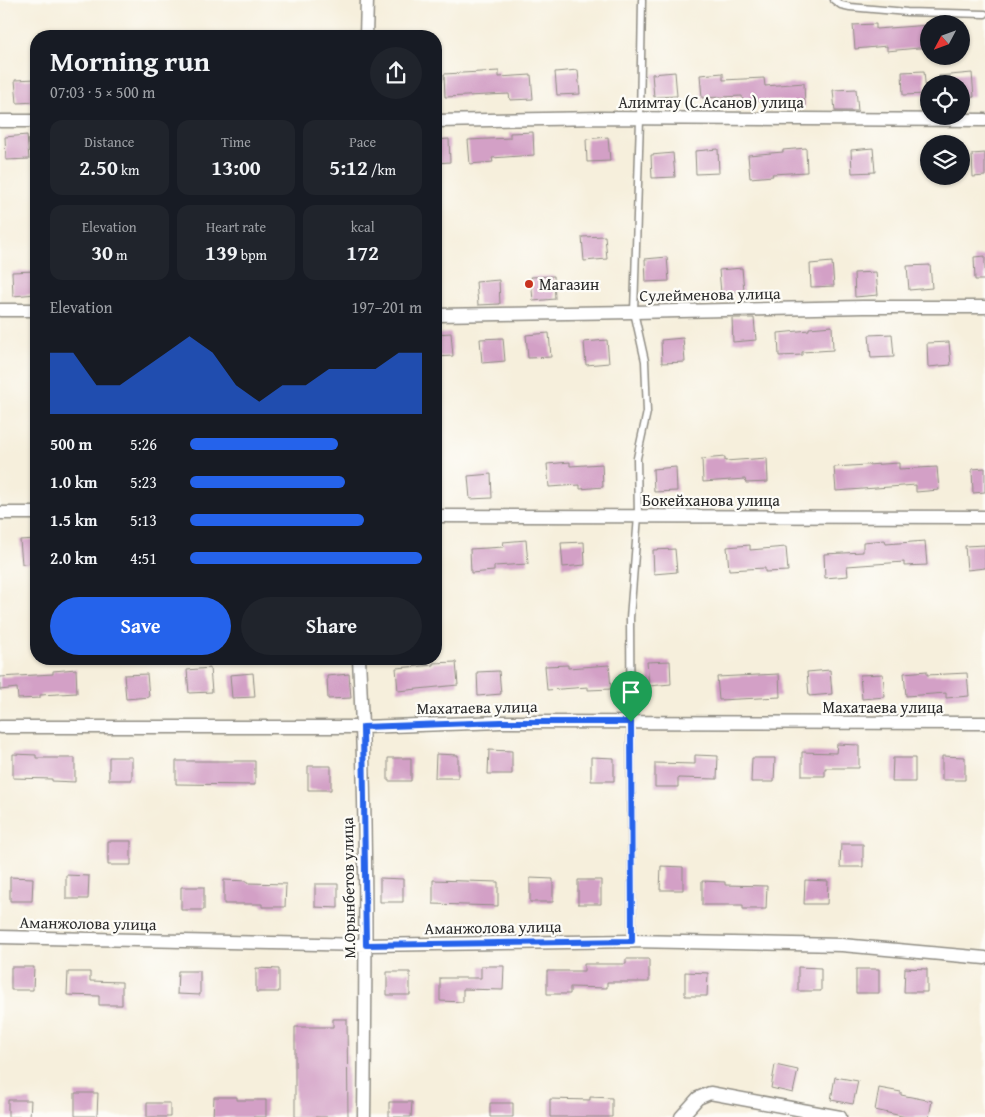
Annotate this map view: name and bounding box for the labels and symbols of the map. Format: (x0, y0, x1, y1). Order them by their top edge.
north arrow (920, 15, 970, 65)
street label: Алимтау (С.Асанов) улица (618, 90, 804, 114)
place label: Магазин (539, 272, 599, 296)
marker: Магазин (523, 278, 535, 290)
street label: Сулейменова улица (639, 281, 781, 307)
street label: Бокейханова улица (642, 488, 780, 512)
pin (610, 671, 652, 722)
street label: Махатаева улица (416, 694, 538, 720)
street label: Махатаева улица (823, 695, 944, 719)
street label: М.Орынбетов улица (335, 817, 361, 959)
street label: Аманжолова улица (19, 910, 157, 936)
street label: Аманжолова улица (424, 914, 562, 940)

